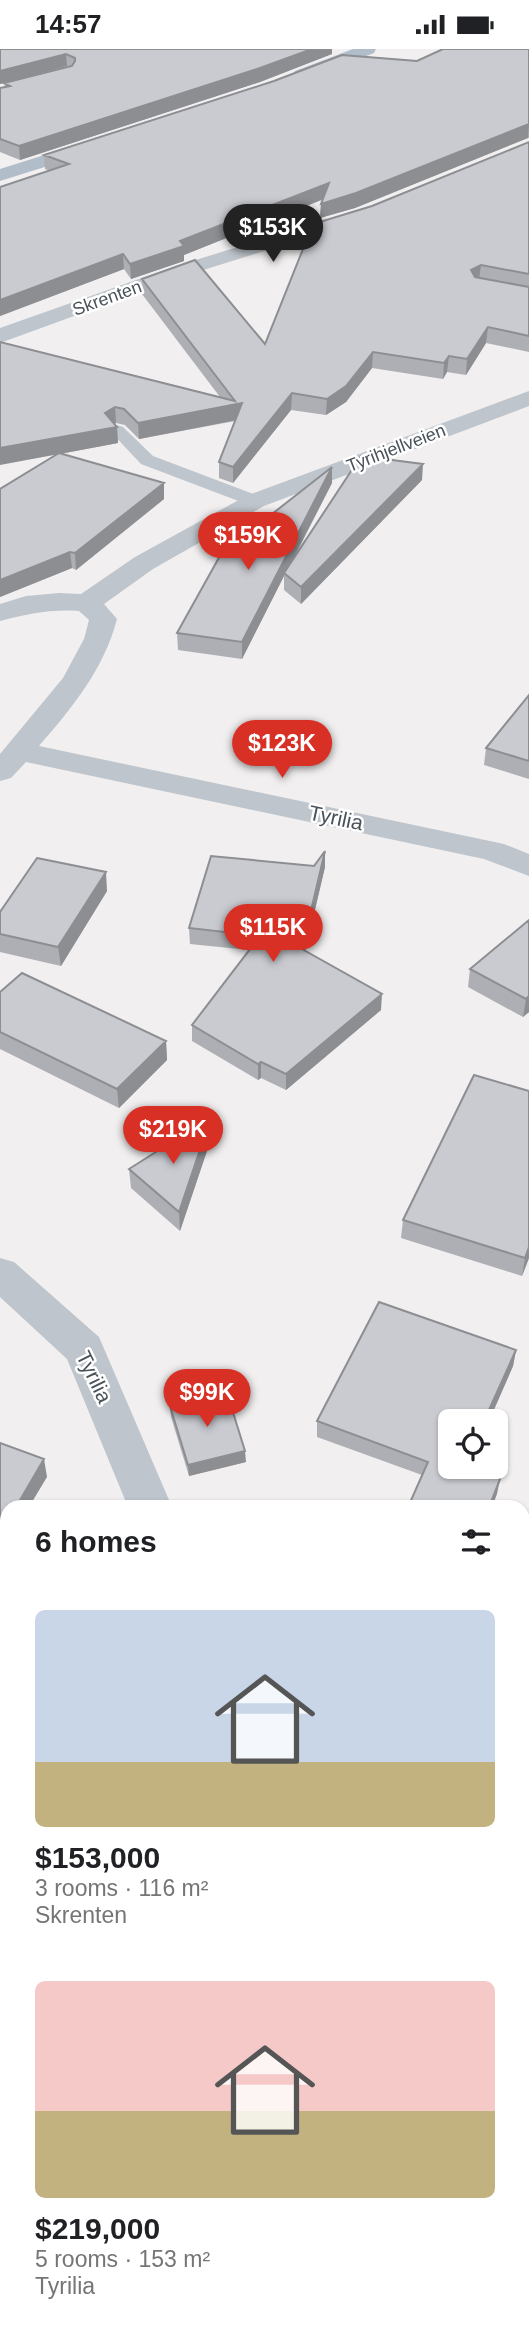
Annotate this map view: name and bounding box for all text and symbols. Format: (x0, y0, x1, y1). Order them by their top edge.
text: 14:57 (35, 9, 102, 39)
pin: $153K (224, 205, 322, 264)
text: $153K (239, 214, 307, 240)
street label: Skrenten (70, 276, 144, 320)
street label: Tyrihjellveien (344, 420, 448, 476)
pin: $159K (199, 512, 297, 572)
text: $159K (214, 522, 282, 548)
pin: $123K (233, 721, 331, 780)
text: $123K (248, 730, 316, 756)
street label: Tyrilia (307, 801, 366, 835)
pin: $115K (224, 905, 322, 964)
text: $115K (240, 914, 306, 940)
pin: $219K (124, 1107, 222, 1166)
text: $219K (139, 1116, 207, 1142)
street label: Tyrilia (72, 1347, 117, 1407)
pin: $99K (166, 1369, 248, 1429)
text: $99K (180, 1379, 234, 1405)
map controls (438, 1409, 508, 1479)
button: locate (438, 1409, 508, 1479)
icon: filters (457, 1523, 495, 1561)
text: 6 homes (35, 1525, 157, 1558)
icon: home (202, 1656, 328, 1782)
text: $153,000 (35, 1841, 160, 1874)
text: 3 rooms · 116 m² (35, 1875, 208, 1901)
text: Skrenten (35, 1902, 127, 1928)
icon: home (202, 2027, 328, 2153)
text: $219,000 (35, 2212, 160, 2245)
text: 5 rooms · 153 m² (35, 2246, 210, 2272)
text: Tyrilia (35, 2273, 95, 2299)

